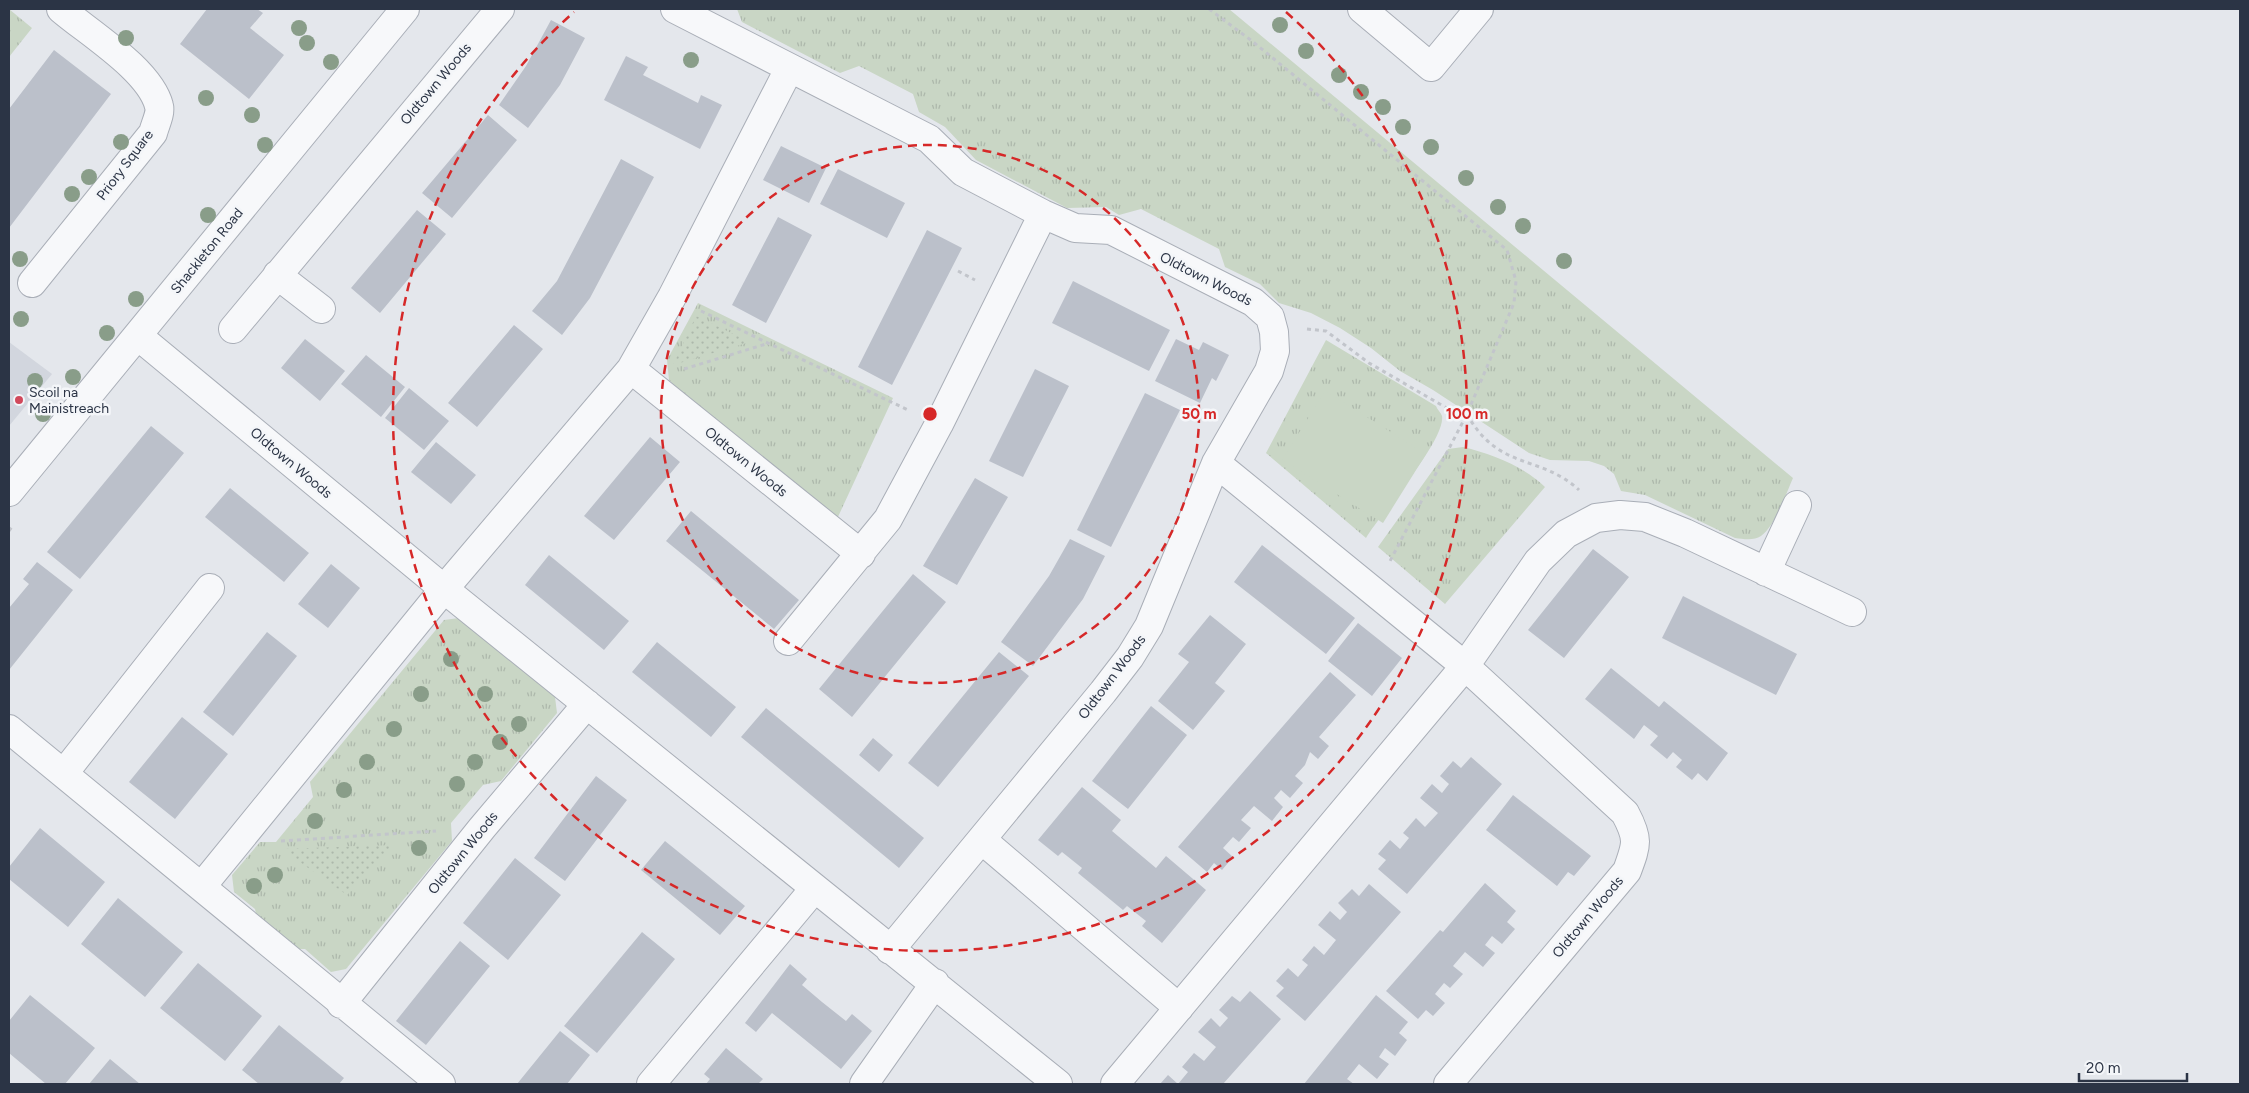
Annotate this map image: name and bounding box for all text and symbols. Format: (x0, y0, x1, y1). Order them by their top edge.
street label: Oldtown Woods (397, 40, 475, 128)
street label: Priory Square (93, 126, 157, 204)
street label: Shackleton Road (167, 205, 247, 297)
street label: Oldtown Woods (1157, 248, 1255, 310)
place label: Scoil na Mainistreach (29, 384, 109, 417)
marker: Scoil na Mainistreach (13, 394, 25, 406)
centre of rings (921, 405, 939, 423)
text: 50 m (1181, 405, 1217, 423)
text: 100 m (1446, 405, 1488, 423)
street label: Oldtown Woods (701, 423, 791, 501)
street label: Oldtown Woods (247, 424, 335, 502)
street label: Oldtown Woods (1075, 631, 1149, 723)
street label: Oldtown Woods (424, 808, 502, 898)
street label: Oldtown Woods (1549, 873, 1627, 961)
scale bar (2079, 1050, 2186, 1082)
text: 20 m (2086, 1059, 2120, 1077)

